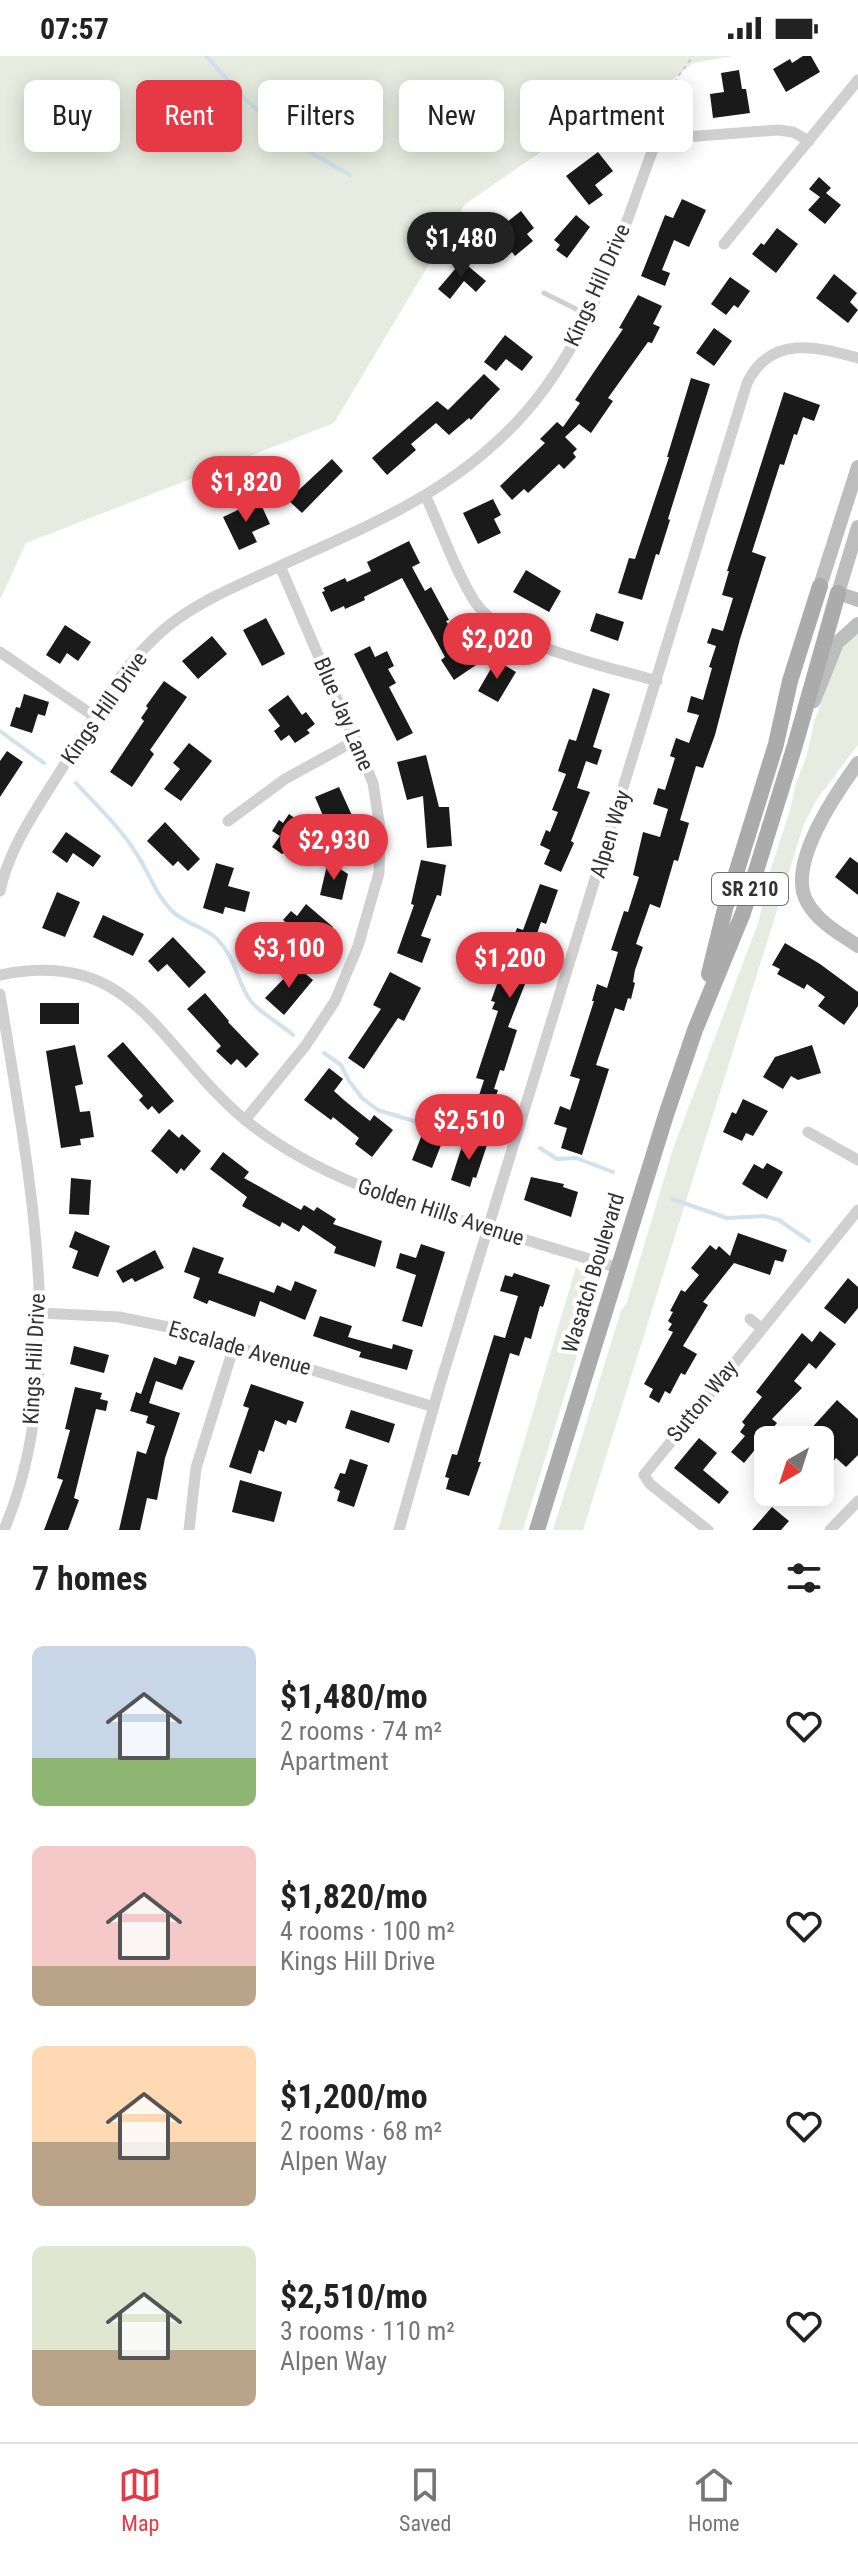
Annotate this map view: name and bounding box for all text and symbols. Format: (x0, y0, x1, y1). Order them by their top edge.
text: 07:57 (40, 11, 109, 46)
chip: Buy (24, 80, 120, 152)
chip: Rent (136, 80, 242, 152)
chip: Filters (258, 80, 383, 152)
chip: New (399, 80, 504, 152)
chip: Apartment (520, 80, 693, 152)
pin: $1,480 (396, 212, 526, 280)
street label: Kings Hill Drive (559, 220, 635, 350)
text: $1,480 (425, 223, 497, 253)
pin: $1,820 (181, 456, 311, 524)
text: $1,820 (210, 467, 282, 497)
pin: $2,020 (432, 613, 562, 681)
text: $2,020 (461, 624, 533, 654)
street label: Kings Hill Drive (56, 647, 152, 769)
street label: Blue Jay Lane (309, 654, 379, 774)
street label: Alpen Way (585, 787, 635, 881)
pin: $2,930 (269, 814, 399, 882)
text: $2,930 (298, 825, 370, 855)
road number: SR 210 (712, 873, 788, 905)
pin: $3,100 (224, 922, 354, 990)
pin: $1,200 (445, 932, 575, 1000)
text: $3,100 (253, 933, 325, 963)
text: $1,200 (474, 943, 546, 973)
pin: $2,510 (404, 1094, 534, 1162)
text: $2,510 (433, 1105, 505, 1135)
street label: Golden Hills Avenue (355, 1173, 527, 1251)
street label: Wasatch Boulevard (557, 1190, 629, 1356)
street label: Kings Hill Drive (18, 1293, 50, 1425)
street label: Escalade Avenue (166, 1316, 314, 1380)
street label: Sutton Way (662, 1355, 742, 1447)
north arrow (754, 1426, 834, 1506)
map controls (754, 1426, 834, 1506)
icon: filters (782, 1556, 826, 1600)
text: 7 homes (32, 1558, 148, 1598)
text: $1,480/mo (280, 1676, 428, 1716)
icon: home (96, 1678, 192, 1774)
icon: heart (782, 1704, 826, 1748)
text: 2 rooms · 74 m² (280, 1716, 442, 1746)
text: Apartment (280, 1746, 389, 1776)
text: $1,820/mo (280, 1876, 428, 1916)
icon: home (96, 1878, 192, 1974)
icon: heart (782, 1904, 826, 1948)
text: 4 rooms · 100 m² (280, 1916, 455, 1946)
text: Kings Hill Drive (280, 1946, 435, 1976)
text: $1,200/mo (280, 2076, 428, 2116)
icon: home (96, 2078, 192, 2174)
icon: heart (782, 2104, 826, 2148)
text: 2 rooms · 68 m² (280, 2116, 442, 2146)
text: Alpen Way (280, 2146, 387, 2176)
text: $2,510/mo (280, 2276, 428, 2316)
icon: home (96, 2278, 192, 2374)
icon: heart (782, 2304, 826, 2348)
text: 3 rooms · 110 m² (280, 2316, 455, 2346)
text: Alpen Way (280, 2346, 387, 2376)
tab: Map (118, 2463, 162, 2536)
tab: Saved (399, 2463, 451, 2536)
tab: Home (688, 2463, 740, 2536)

